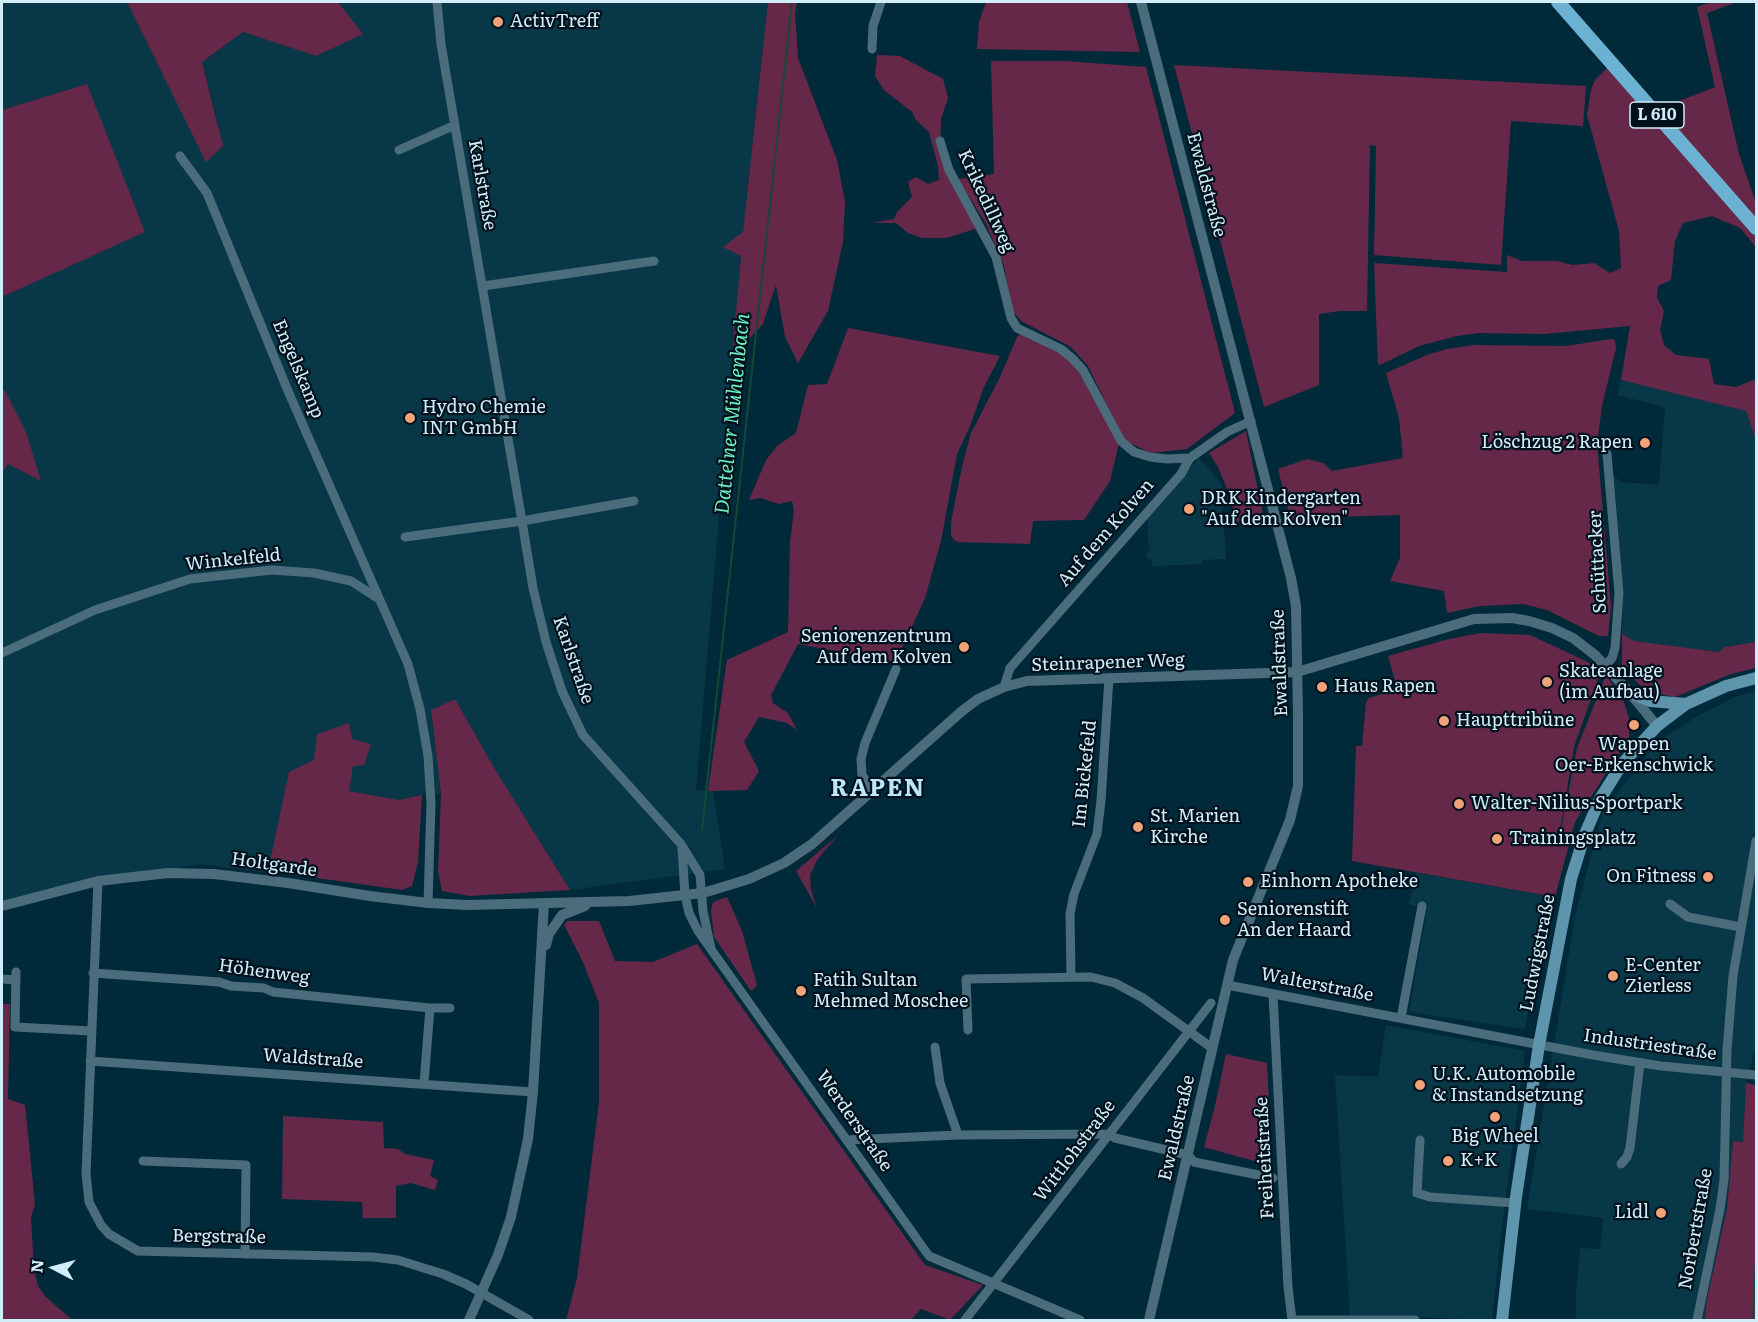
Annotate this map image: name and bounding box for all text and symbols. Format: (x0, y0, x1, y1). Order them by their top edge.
place label: ActivTreff (510, 11, 599, 33)
marker: ActivTreff (491, 15, 505, 29)
road number: L 610 (1630, 102, 1684, 128)
street label: Ewaldstraße (1182, 130, 1230, 240)
street label: Karlstraße (463, 138, 501, 232)
street label: Krikedillweg (953, 146, 1019, 256)
water label: Dattelner Mühlenbach (711, 312, 755, 516)
street label: Engelskamp (268, 316, 328, 422)
place label: Hydro Chemie INT GmbH (422, 397, 546, 440)
marker: Hydro Chemie INT GmbH (403, 411, 417, 425)
place label: Löschzug 2 Rapen (1481, 432, 1633, 454)
marker: Löschzug 2 Rapen (1638, 436, 1652, 450)
street label: Auf dem Kolven (1053, 475, 1159, 591)
place label: DRK Kindergarten "Auf dem Kolven" (1201, 488, 1361, 530)
marker: DRK Kindergarten "Auf dem Kolven" (1182, 502, 1196, 516)
street label: Schüttacker (1585, 510, 1611, 614)
street label: Winkelfeld (184, 544, 282, 576)
street label: Ewaldstraße (1267, 609, 1293, 717)
street label: Karlstraße (548, 613, 598, 707)
place label: Seniorenzentrum Auf dem Kolven (801, 626, 952, 668)
marker: Seniorenzentrum Auf dem Kolven (957, 640, 971, 654)
street label: Steinrapener Weg (1031, 650, 1185, 676)
place label: Skateanlage (im Aufbau) (1559, 661, 1663, 704)
marker: Skateanlage (im Aufbau) (1540, 675, 1554, 689)
place label: Haus Rapen (1334, 676, 1436, 698)
marker: Haus Rapen (1315, 680, 1329, 694)
place label: Haupttribüne (1456, 710, 1574, 732)
marker: Haupttribüne (1437, 714, 1451, 728)
marker: Wappen Oer-Erkenschwick (1627, 718, 1641, 732)
street label: Im Bickefeld (1069, 719, 1101, 829)
place label: Wappen Oer-Erkenschwick (1555, 734, 1713, 777)
district label: RAPEN (830, 775, 926, 803)
place label: Walter-Nilius-Sportpark (1471, 793, 1682, 815)
marker: Walter-Nilius-Sportpark (1452, 797, 1466, 811)
place label: St. Marien Kirche (1150, 806, 1240, 848)
marker: St. Marien Kirche (1131, 820, 1145, 834)
place label: Trainingsplatz (1509, 828, 1636, 850)
marker: Trainingsplatz (1490, 832, 1504, 846)
street label: Holtgarde (230, 848, 318, 882)
place label: On Fitness (1606, 866, 1696, 888)
marker: On Fitness (1701, 870, 1715, 884)
place label: Einhorn Apotheke (1260, 871, 1418, 893)
marker: Einhorn Apotheke (1241, 875, 1255, 889)
street label: Ludwigstraße (1516, 893, 1560, 1013)
place label: Seniorenstift An der Haard (1237, 899, 1351, 942)
marker: Seniorenstift An der Haard (1218, 913, 1232, 927)
street label: Höhenweg (217, 955, 311, 989)
place label: E-Center Zierless (1625, 955, 1701, 998)
street label: Walterstraße (1259, 963, 1375, 1007)
marker: E-Center Zierless (1606, 969, 1620, 983)
place label: Fatih Sultan Mehmed Moschee (813, 970, 968, 1012)
marker: Fatih Sultan Mehmed Moschee (794, 984, 808, 998)
street label: Industriestraße (1582, 1025, 1718, 1065)
street label: Waldstraße (262, 1045, 364, 1073)
place label: U.K. Automobile & Instandsetzung (1432, 1064, 1583, 1106)
street label: Werderstraße (811, 1066, 897, 1176)
street label: Ewaldstraße (1154, 1073, 1200, 1183)
marker: U.K. Automobile & Instandsetzung (1413, 1078, 1427, 1092)
street label: Wittlohstraße (1030, 1096, 1120, 1206)
street label: Freiheitstraße (1251, 1096, 1279, 1220)
marker: Big Wheel (1488, 1110, 1502, 1124)
place label: Big Wheel (1451, 1126, 1539, 1148)
place label: K+K (1460, 1150, 1498, 1172)
marker: K+K (1441, 1154, 1455, 1168)
street label: Norbertstraße (1675, 1167, 1717, 1291)
place label: Lidl (1614, 1202, 1649, 1224)
marker: Lidl (1654, 1206, 1668, 1220)
street label: Bergstraße (172, 1225, 266, 1249)
north arrow (24, 1238, 84, 1298)
text: N (23, 1258, 49, 1274)

